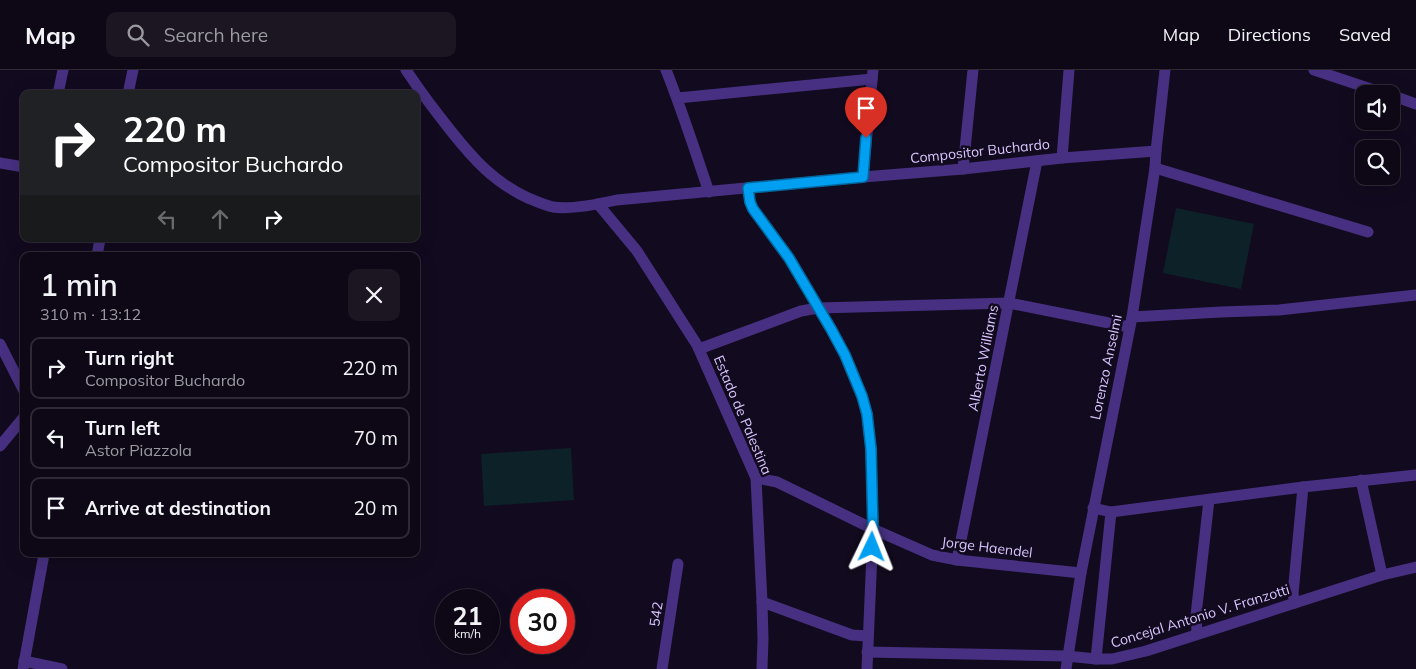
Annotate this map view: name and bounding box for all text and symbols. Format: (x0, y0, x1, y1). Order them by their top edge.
search box (106, 12, 456, 57)
text: Map (25, 20, 76, 50)
icon: search (124, 21, 152, 49)
text: Search here (164, 23, 268, 47)
text: Map (1163, 23, 1200, 46)
text: Directions (1228, 23, 1311, 46)
text: Saved (1339, 23, 1391, 46)
map controls (1355, 85, 1400, 185)
button: sound (1355, 85, 1400, 130)
pin (845, 87, 887, 138)
icon: arrive (852, 94, 880, 122)
text: 220 m (123, 107, 227, 151)
icon: right (40, 110, 105, 175)
street label: Compositor Buchardo (909, 135, 1051, 167)
button: search (1355, 140, 1400, 185)
text: Compositor Buchardo (123, 150, 343, 178)
icon: left (153, 205, 181, 233)
icon: ahead (206, 205, 234, 233)
icon: right (259, 205, 287, 233)
text: 1 min (40, 266, 118, 304)
button: close (348, 269, 400, 321)
street label: Alberto Williams (964, 303, 1002, 413)
text: 310 m · 13:12 (40, 304, 141, 324)
street label: Lorenzo Anselmi (1086, 313, 1126, 421)
text: Turn right (85, 346, 174, 370)
street label: Estado de Palestina (710, 353, 776, 477)
icon: right (42, 354, 70, 382)
text: 220 m (342, 356, 398, 380)
text: Compositor Buchardo (85, 370, 245, 390)
text: Turn left (85, 416, 160, 440)
icon: left (42, 424, 70, 452)
text: 70 m (354, 426, 398, 450)
text: Astor Piazzola (85, 440, 192, 460)
icon: arrive (42, 494, 70, 522)
text: Arrive at destination (85, 496, 271, 520)
text: 20 m (354, 496, 398, 520)
position arrow (845, 520, 897, 572)
street label: Jorge Haendel (940, 532, 1034, 562)
street label: Concejal Antonio V. Franzotti (1108, 580, 1292, 652)
speed limit sign: 30 (510, 589, 575, 654)
text: 21 (452, 600, 483, 631)
street label: 542 (645, 600, 667, 628)
text: km/h (454, 626, 481, 641)

